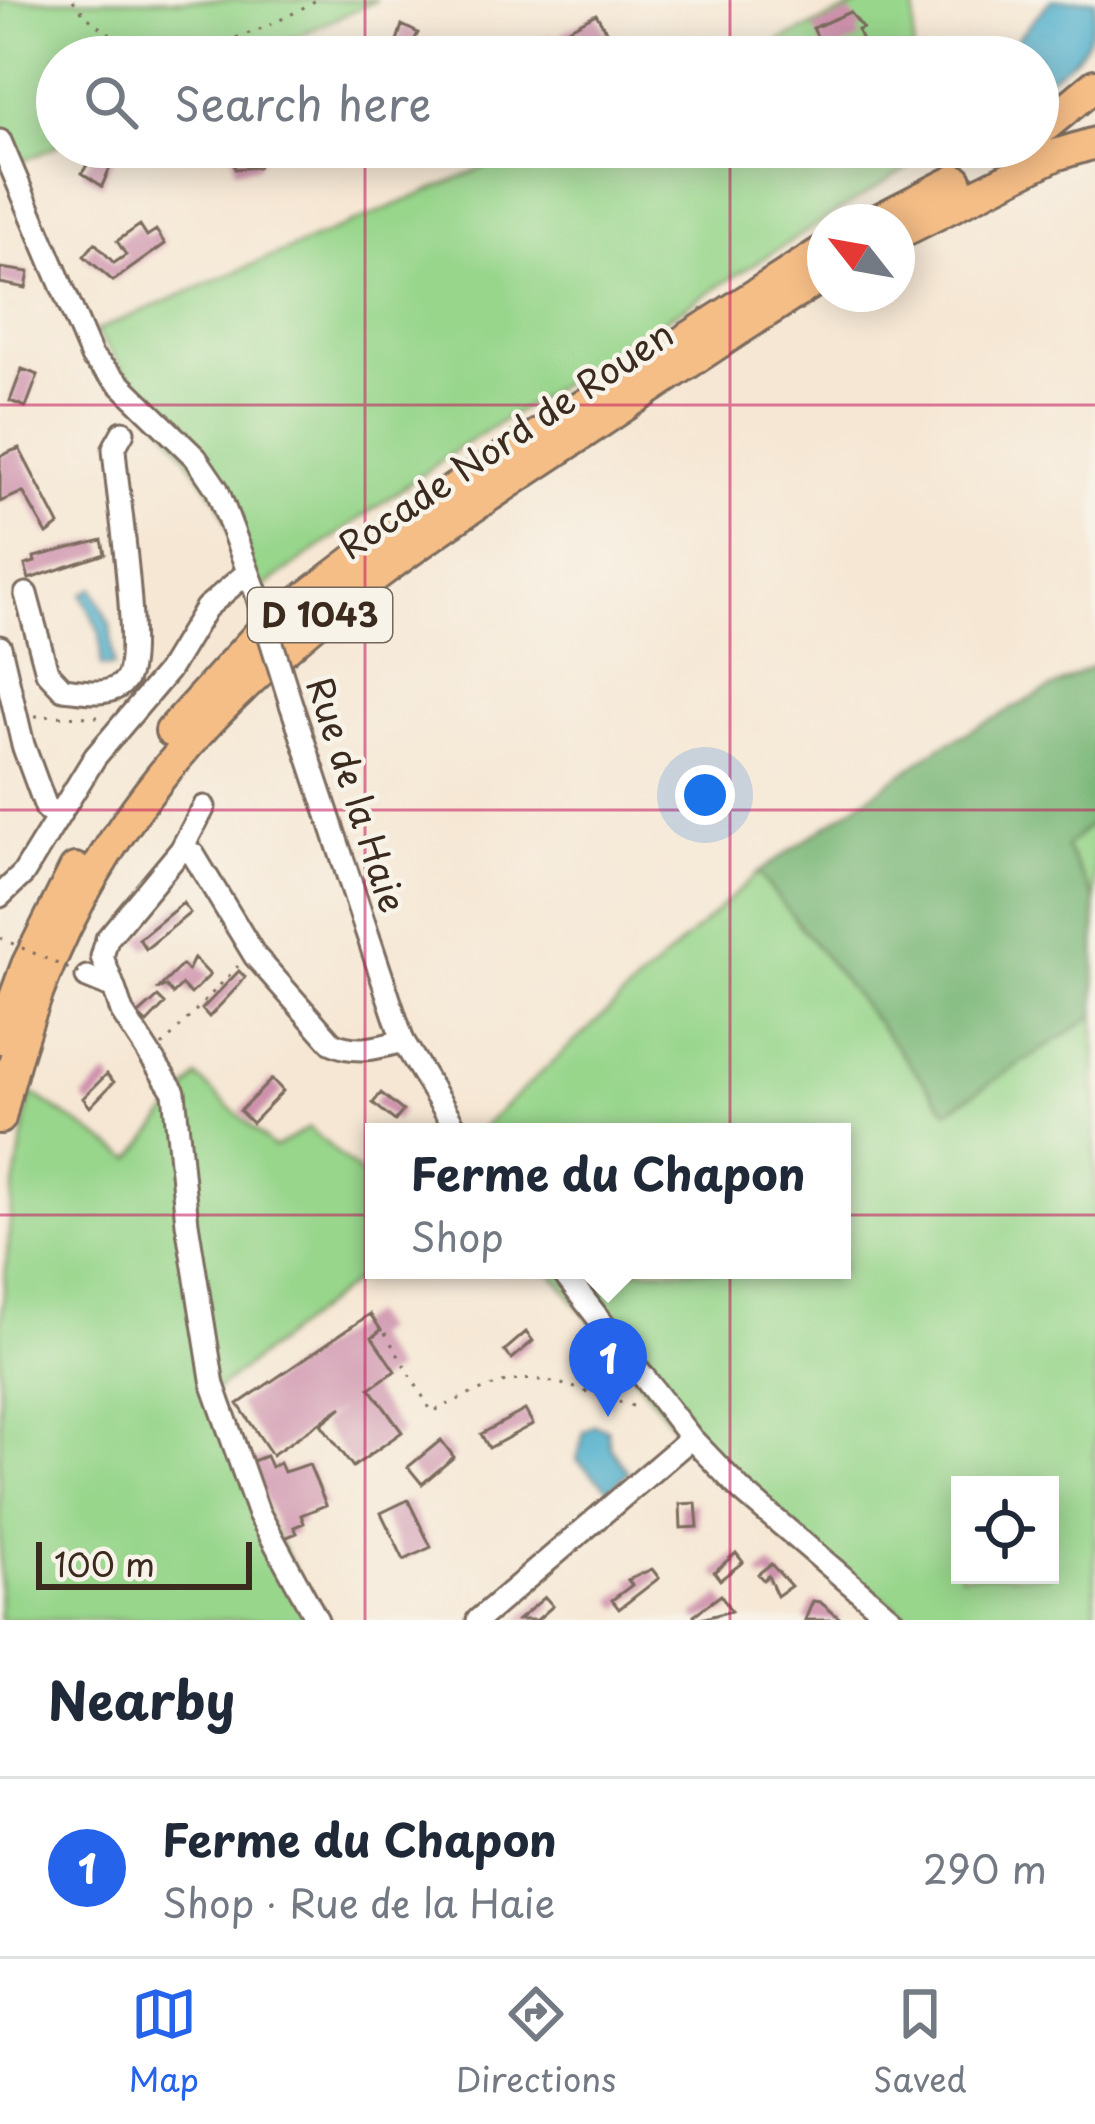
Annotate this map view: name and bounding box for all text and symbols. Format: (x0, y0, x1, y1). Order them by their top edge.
search box (36, 36, 1059, 168)
text: Search here (174, 68, 431, 136)
icon: search (78, 69, 144, 135)
north arrow (807, 204, 915, 312)
street label: Rocade Nord de Rouen (326, 306, 683, 571)
road number: D 1043 (248, 588, 392, 642)
street label: Rue de la Haie (294, 670, 421, 919)
your location (675, 765, 735, 825)
popup (365, 1123, 851, 1279)
text: Ferme du Chapon (411, 1138, 805, 1206)
text: Shop (411, 1206, 504, 1265)
pin: 1 (569, 1318, 647, 1417)
map controls (951, 1476, 1059, 1584)
button: locate (951, 1476, 1059, 1584)
scale bar (36, 1536, 252, 1589)
text: 100 m (54, 1538, 155, 1588)
text: Nearby (48, 1660, 235, 1737)
text: Ferme du Chapon (162, 1804, 557, 1872)
text: 1 (78, 1838, 96, 1897)
text: 290 m (923, 1838, 1047, 1897)
text: Shop · Rue de la Haie (162, 1872, 555, 1931)
tab: Map (128, 1981, 199, 2103)
tab: Directions (456, 1981, 616, 2103)
tab: Saved (873, 1981, 967, 2103)

